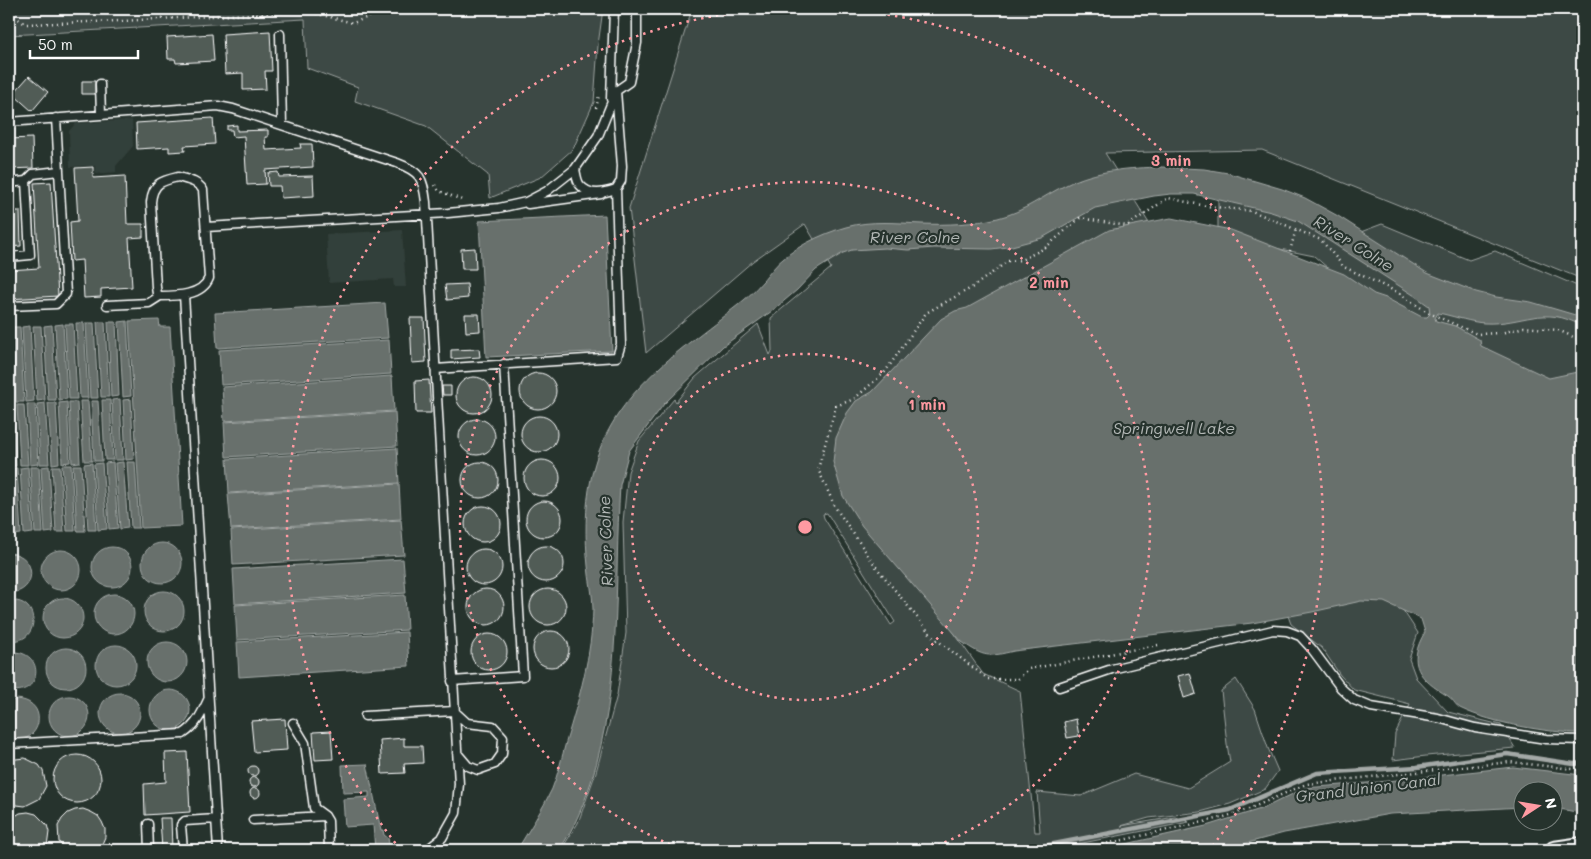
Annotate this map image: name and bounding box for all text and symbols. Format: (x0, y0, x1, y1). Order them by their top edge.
scale bar (30, 28, 138, 60)
text: 50 m (38, 34, 73, 54)
text: 3 min (1151, 150, 1191, 170)
water label: River Colne (1310, 210, 1398, 276)
water label: River Colne (870, 226, 960, 247)
text: 2 min (1029, 272, 1069, 292)
text: 1 min (908, 394, 946, 414)
water label: Springwell Lake (1113, 417, 1235, 438)
water label: River Colne (593, 495, 617, 587)
centre of rings (796, 518, 814, 536)
water label: Grand Union Canal (1294, 768, 1442, 806)
north arrow (1514, 782, 1564, 832)
text: N (1541, 796, 1562, 810)

